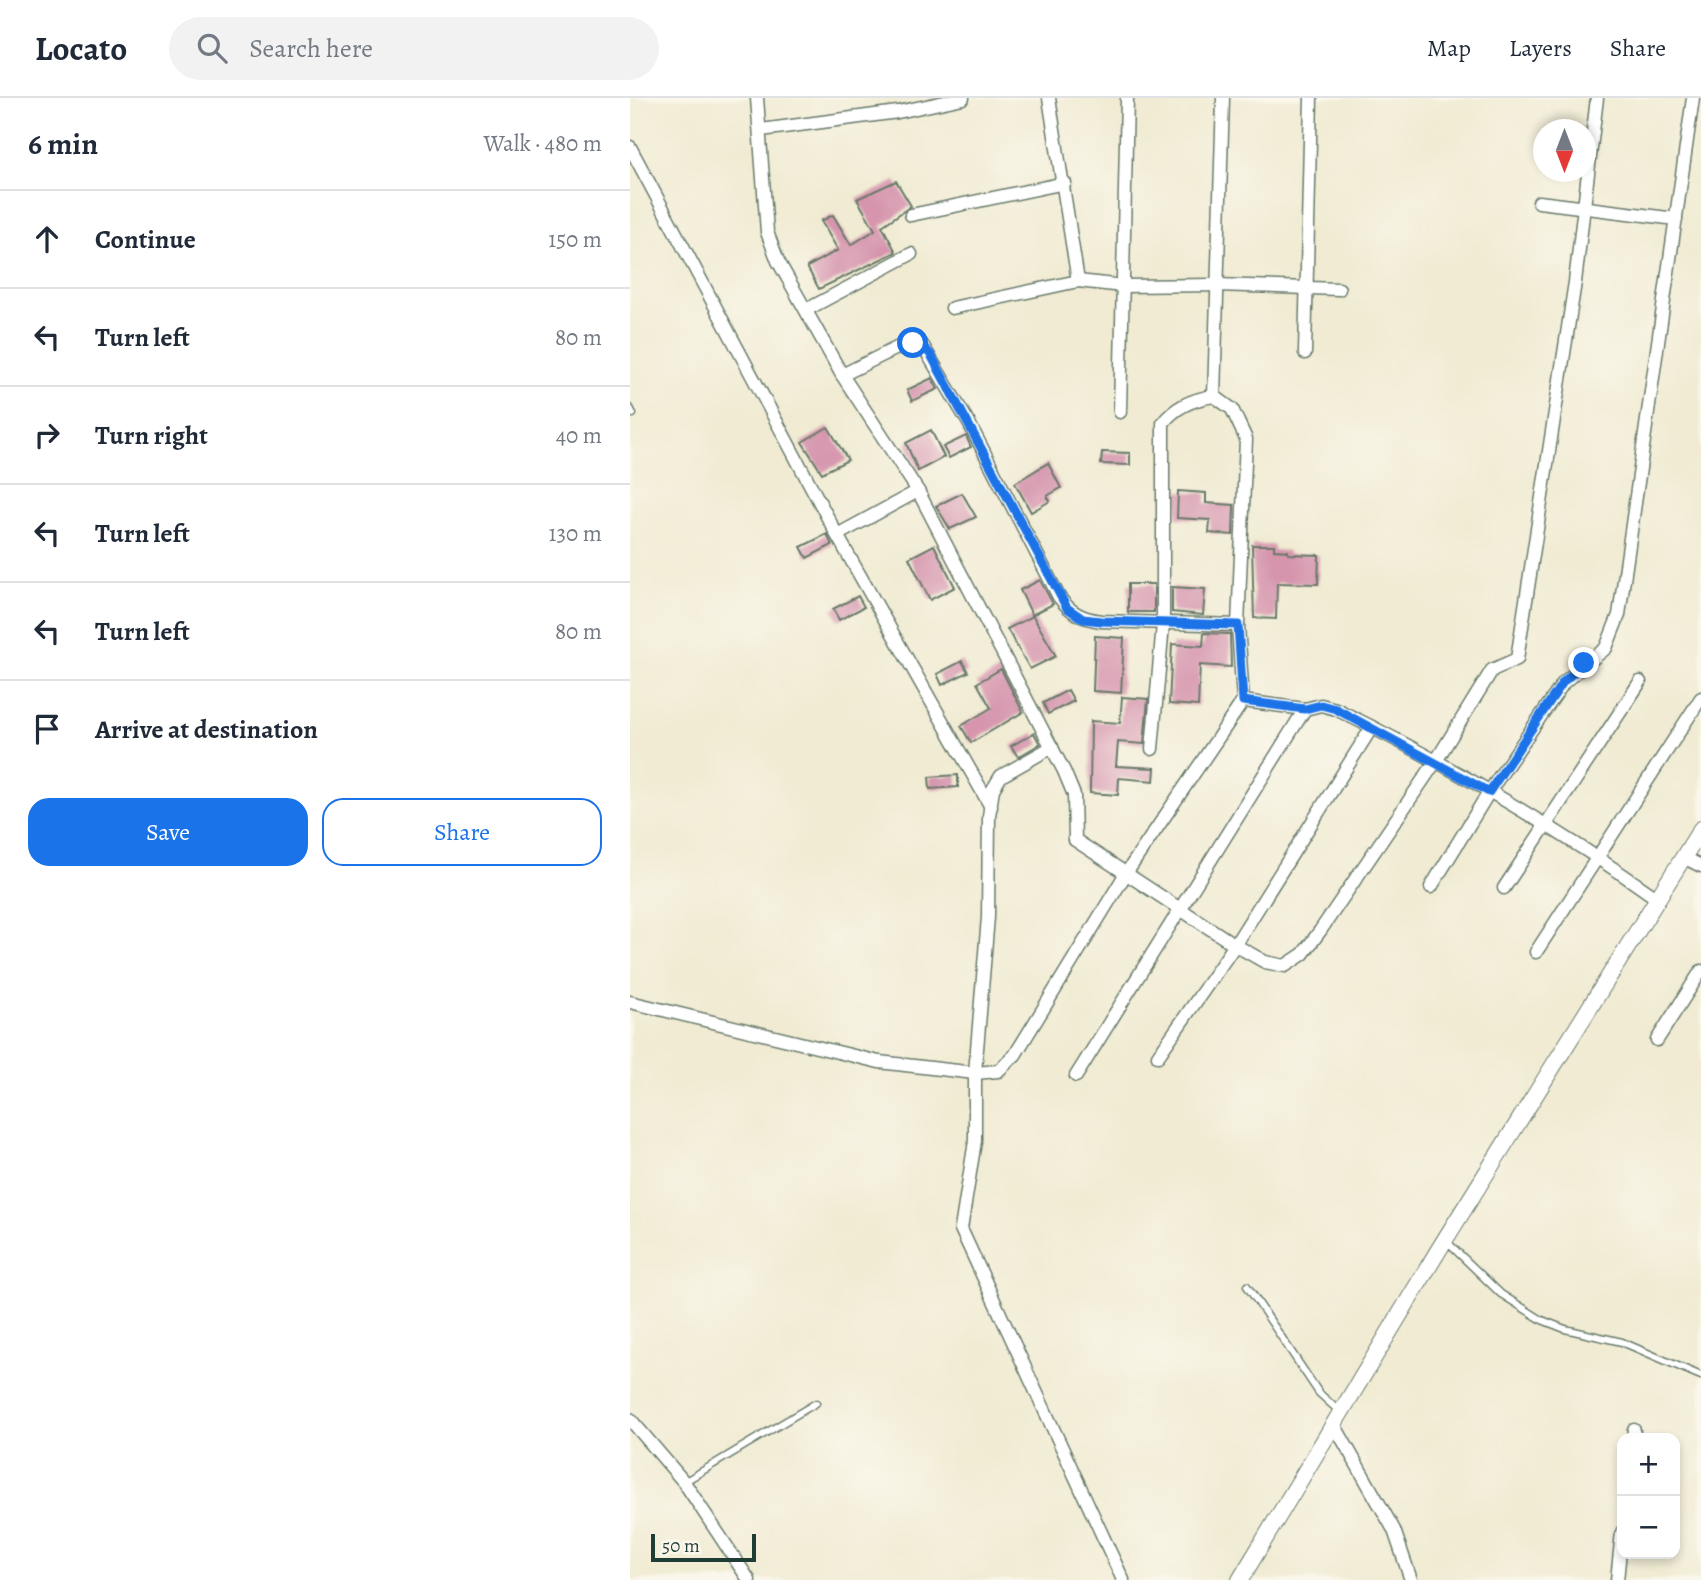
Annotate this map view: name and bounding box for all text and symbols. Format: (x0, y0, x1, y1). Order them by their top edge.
search box (169, 17, 659, 80)
text: Locato (35, 26, 127, 71)
icon: search (193, 29, 231, 67)
text: Search here (249, 31, 373, 66)
text: Map (1427, 32, 1471, 64)
text: Layers (1509, 32, 1572, 64)
text: Share (1610, 32, 1666, 64)
north arrow (1533, 119, 1596, 182)
text: 6 min (28, 124, 98, 164)
text: Walk · 480 m (483, 128, 602, 159)
icon: ahead (28, 220, 66, 258)
text: Continue (95, 222, 196, 257)
text: 150 m (548, 224, 602, 255)
icon: left (28, 318, 66, 356)
text: Turn left (95, 320, 190, 355)
text: 80 m (555, 322, 602, 353)
route start (897, 327, 928, 358)
icon: right (28, 416, 66, 454)
text: Turn right (95, 418, 208, 453)
text: 40 m (556, 420, 602, 451)
icon: left (28, 514, 66, 552)
text: Turn left (95, 516, 190, 551)
text: 130 m (549, 518, 602, 549)
icon: left (28, 612, 66, 650)
text: Turn left (95, 614, 190, 649)
text: 80 m (555, 616, 602, 647)
route end (1568, 647, 1599, 678)
icon: arrive (28, 710, 66, 748)
text: Arrive at destination (95, 712, 318, 747)
button: Save (28, 798, 308, 866)
button: Share (322, 798, 602, 866)
map controls (1617, 1433, 1680, 1559)
button: + (1617, 1433, 1680, 1496)
button: − (1617, 1496, 1680, 1559)
scale bar (651, 1531, 756, 1563)
text: 50 m (662, 1533, 700, 1559)

